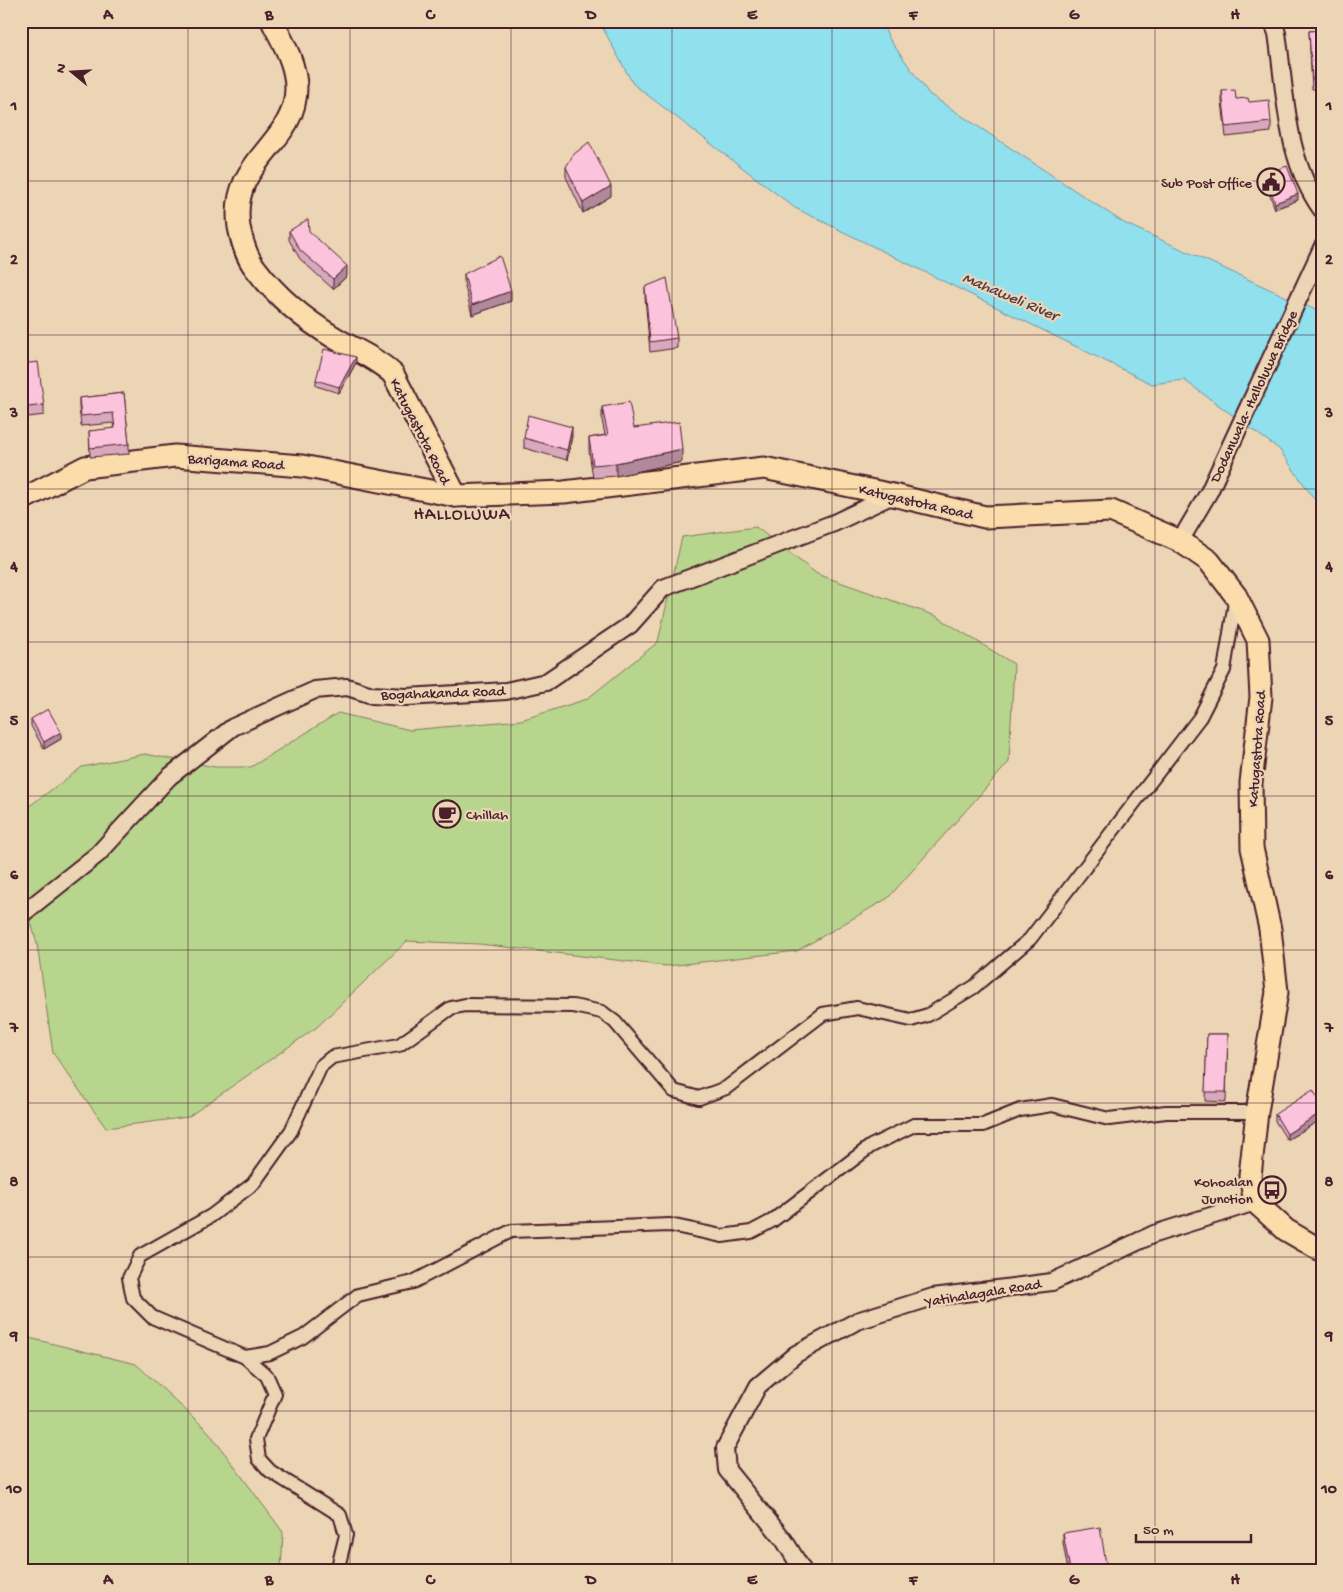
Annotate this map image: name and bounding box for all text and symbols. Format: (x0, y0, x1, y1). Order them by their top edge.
text: A (102, 7, 114, 26)
text: B (264, 7, 274, 26)
text: C (425, 7, 436, 26)
text: D (584, 7, 597, 26)
text: E (747, 7, 758, 26)
text: F (908, 7, 919, 26)
text: G (1069, 7, 1080, 26)
text: H (1230, 7, 1240, 26)
north arrow (48, 48, 98, 98)
text: N (53, 62, 72, 76)
text: 1 (10, 98, 17, 117)
text: 1 (1325, 98, 1332, 117)
public building icon: Sub Post Office (1256, 167, 1286, 197)
place label: Sub Post Office (1161, 175, 1252, 193)
text: 2 (10, 252, 18, 271)
text: 2 (1325, 252, 1333, 271)
water label: Mahaweli River (959, 270, 1063, 328)
street label: Dodanwala- Halloluwa Bridge (1206, 308, 1303, 487)
street label: Katugastota Road (385, 376, 454, 489)
text: 3 (9, 405, 18, 424)
text: 3 (1324, 405, 1333, 424)
street label: Barigama Road (186, 451, 286, 475)
street label: Katugastota Road (857, 481, 976, 525)
district label: HALLOLUWA (414, 505, 511, 526)
text: 4 (9, 559, 18, 578)
text: 4 (1324, 559, 1333, 578)
street label: Bogahakanda Road (380, 683, 507, 705)
street label: Katugastota Road (1245, 689, 1271, 808)
text: 5 (10, 713, 19, 732)
text: 5 (1325, 713, 1334, 732)
cafe icon: Chillah (432, 799, 462, 829)
place label: Chillah (466, 807, 508, 825)
text: 6 (10, 867, 19, 886)
text: 6 (1325, 867, 1334, 886)
text: 7 (9, 1020, 19, 1039)
text: 7 (1324, 1020, 1334, 1039)
text: 8 (10, 1174, 19, 1193)
place label: Kohoalan Junction (1194, 1174, 1253, 1209)
text: 8 (1325, 1174, 1334, 1193)
bus stop icon: Kohoalan Junction (1257, 1175, 1287, 1205)
street label: Yatihalagala Road (922, 1276, 1044, 1312)
text: 9 (9, 1328, 18, 1347)
text: 9 (1324, 1328, 1333, 1347)
text: 10 (5, 1481, 22, 1500)
text: 10 (1320, 1481, 1337, 1500)
scale bar (1136, 1512, 1250, 1544)
text: 50 m (1143, 1522, 1174, 1540)
text: A (102, 1572, 114, 1591)
text: B (264, 1572, 274, 1591)
text: C (425, 1572, 436, 1591)
text: D (584, 1572, 597, 1591)
text: E (747, 1572, 758, 1591)
text: F (908, 1572, 919, 1591)
text: G (1069, 1572, 1080, 1591)
text: H (1230, 1572, 1240, 1591)

